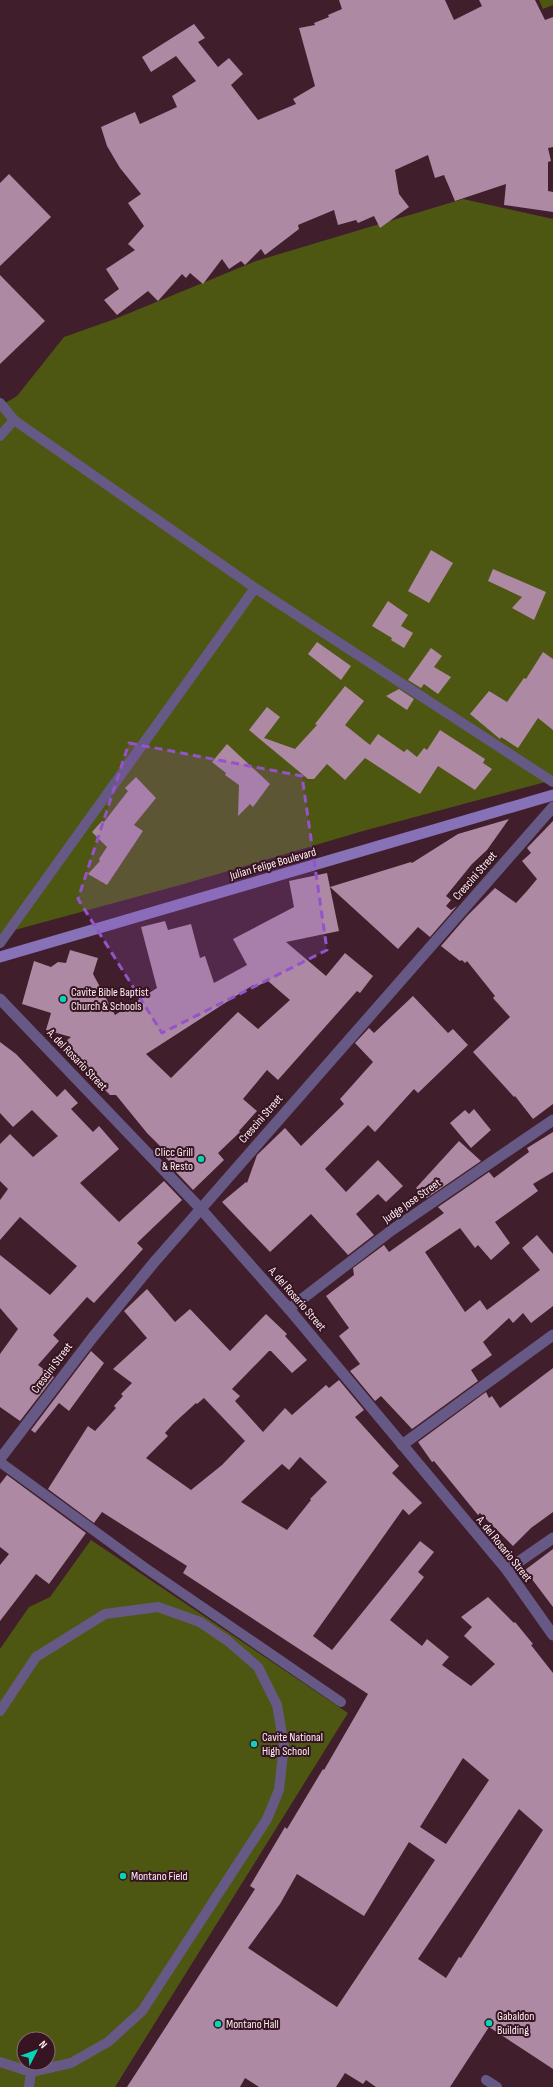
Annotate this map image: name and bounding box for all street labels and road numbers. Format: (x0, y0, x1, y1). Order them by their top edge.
street label: Julian Felipe Boulevard (227, 845, 318, 884)
street label: Crescini Street (450, 848, 500, 903)
street label: A. del Rosario Street (43, 1025, 111, 1094)
street label: Crescini Street (236, 1091, 286, 1146)
street label: Judge Jose Street (379, 1175, 444, 1227)
street label: A. del Rosario Street (264, 1263, 329, 1335)
street label: Crescini Street (28, 1339, 76, 1396)
street label: A. del Rosario Street (472, 1512, 535, 1585)

